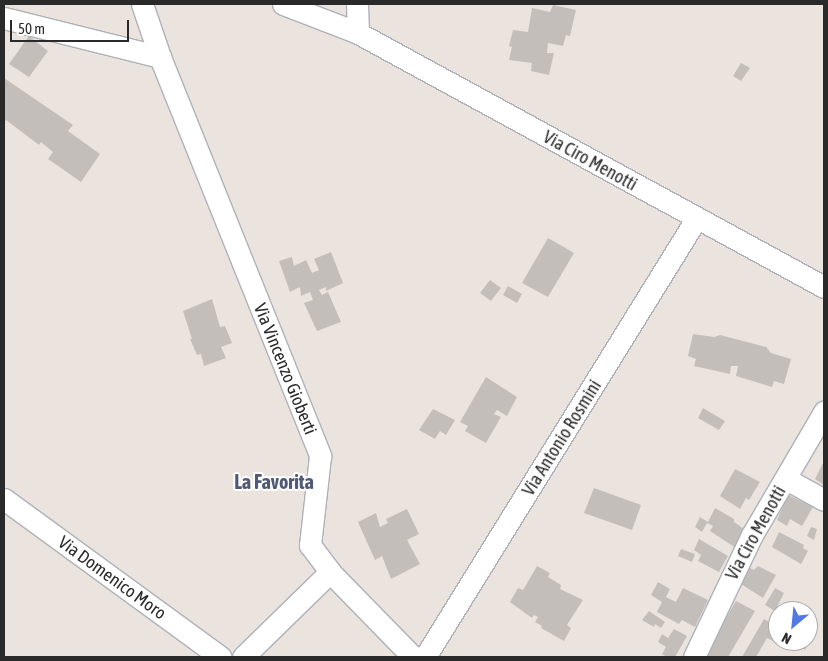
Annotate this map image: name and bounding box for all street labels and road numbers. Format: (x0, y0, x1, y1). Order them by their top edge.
street label: Via Ciro Menotti (539, 126, 641, 196)
street label: Via Vincenzo Gioberti (249, 300, 321, 438)
street label: Via Antonio Rosmini (518, 376, 606, 500)
street label: Via Ciro Menotti (721, 482, 791, 584)
street label: Via Domenico Moro (54, 532, 170, 624)

